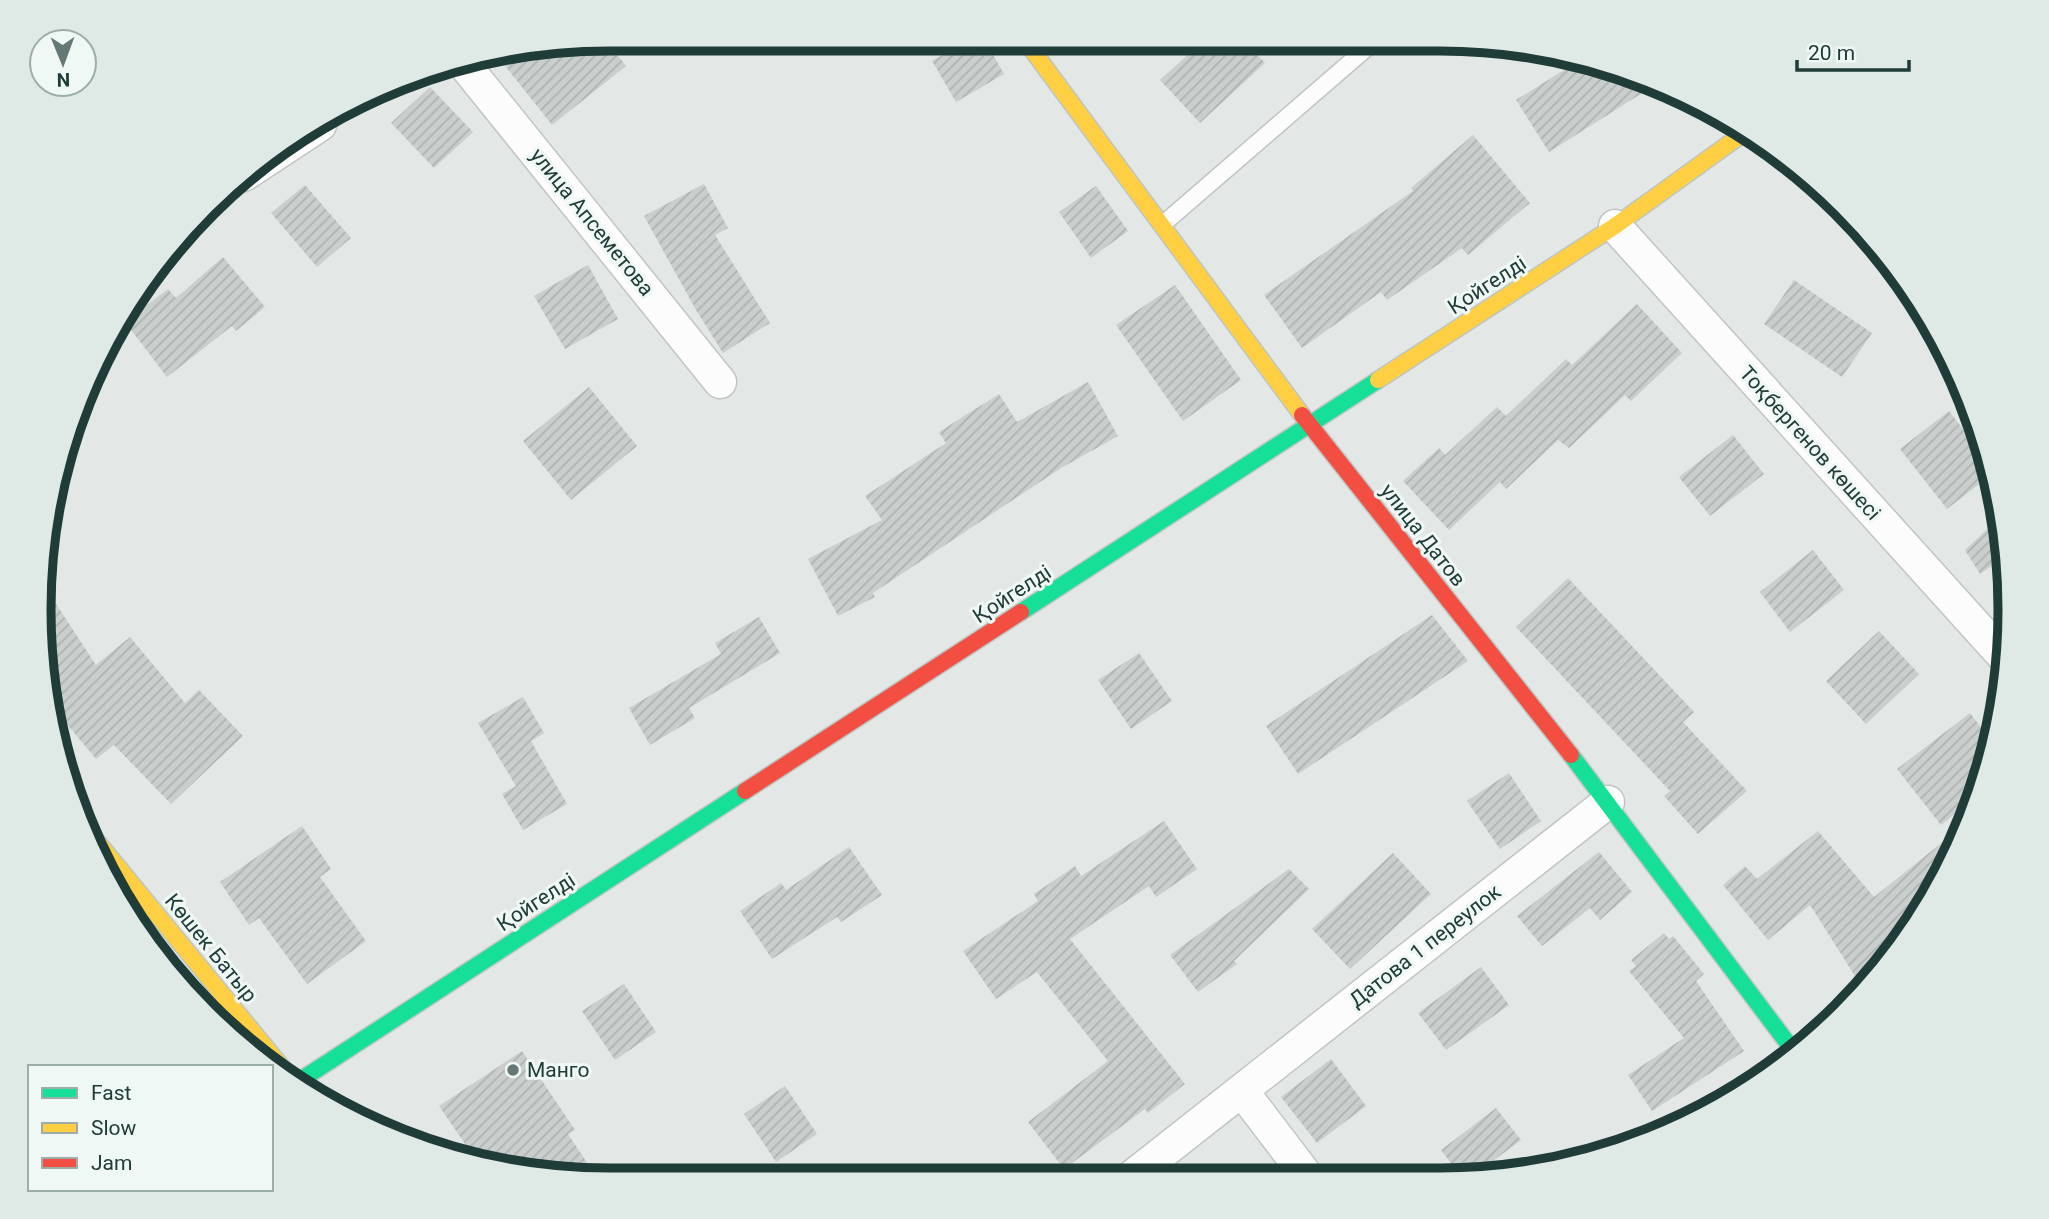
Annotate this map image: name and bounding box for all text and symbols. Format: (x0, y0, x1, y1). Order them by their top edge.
north arrow (28, 28, 98, 98)
scale bar (1797, 28, 1909, 72)
text: 20 m (1808, 41, 1855, 65)
text: N (56, 68, 70, 91)
street label: улица Апсеметова (525, 144, 659, 300)
street label: Қойгелді (1443, 251, 1531, 319)
street label: Тоқбергенов көшесі (1735, 361, 1885, 525)
street label: улица Датов (1376, 479, 1470, 591)
street label: Қойгелді (968, 560, 1056, 628)
street label: Қойгелді (492, 868, 580, 936)
street label: Датова 1 переулок (1345, 879, 1506, 1013)
street label: Көшек Батыр (160, 889, 262, 1007)
place label: Манго (527, 1058, 589, 1082)
marker: Манго (505, 1062, 521, 1078)
legend (28, 1065, 273, 1191)
text: Fast (91, 1081, 132, 1105)
text: Slow (91, 1116, 137, 1140)
text: Jam (91, 1151, 132, 1175)

